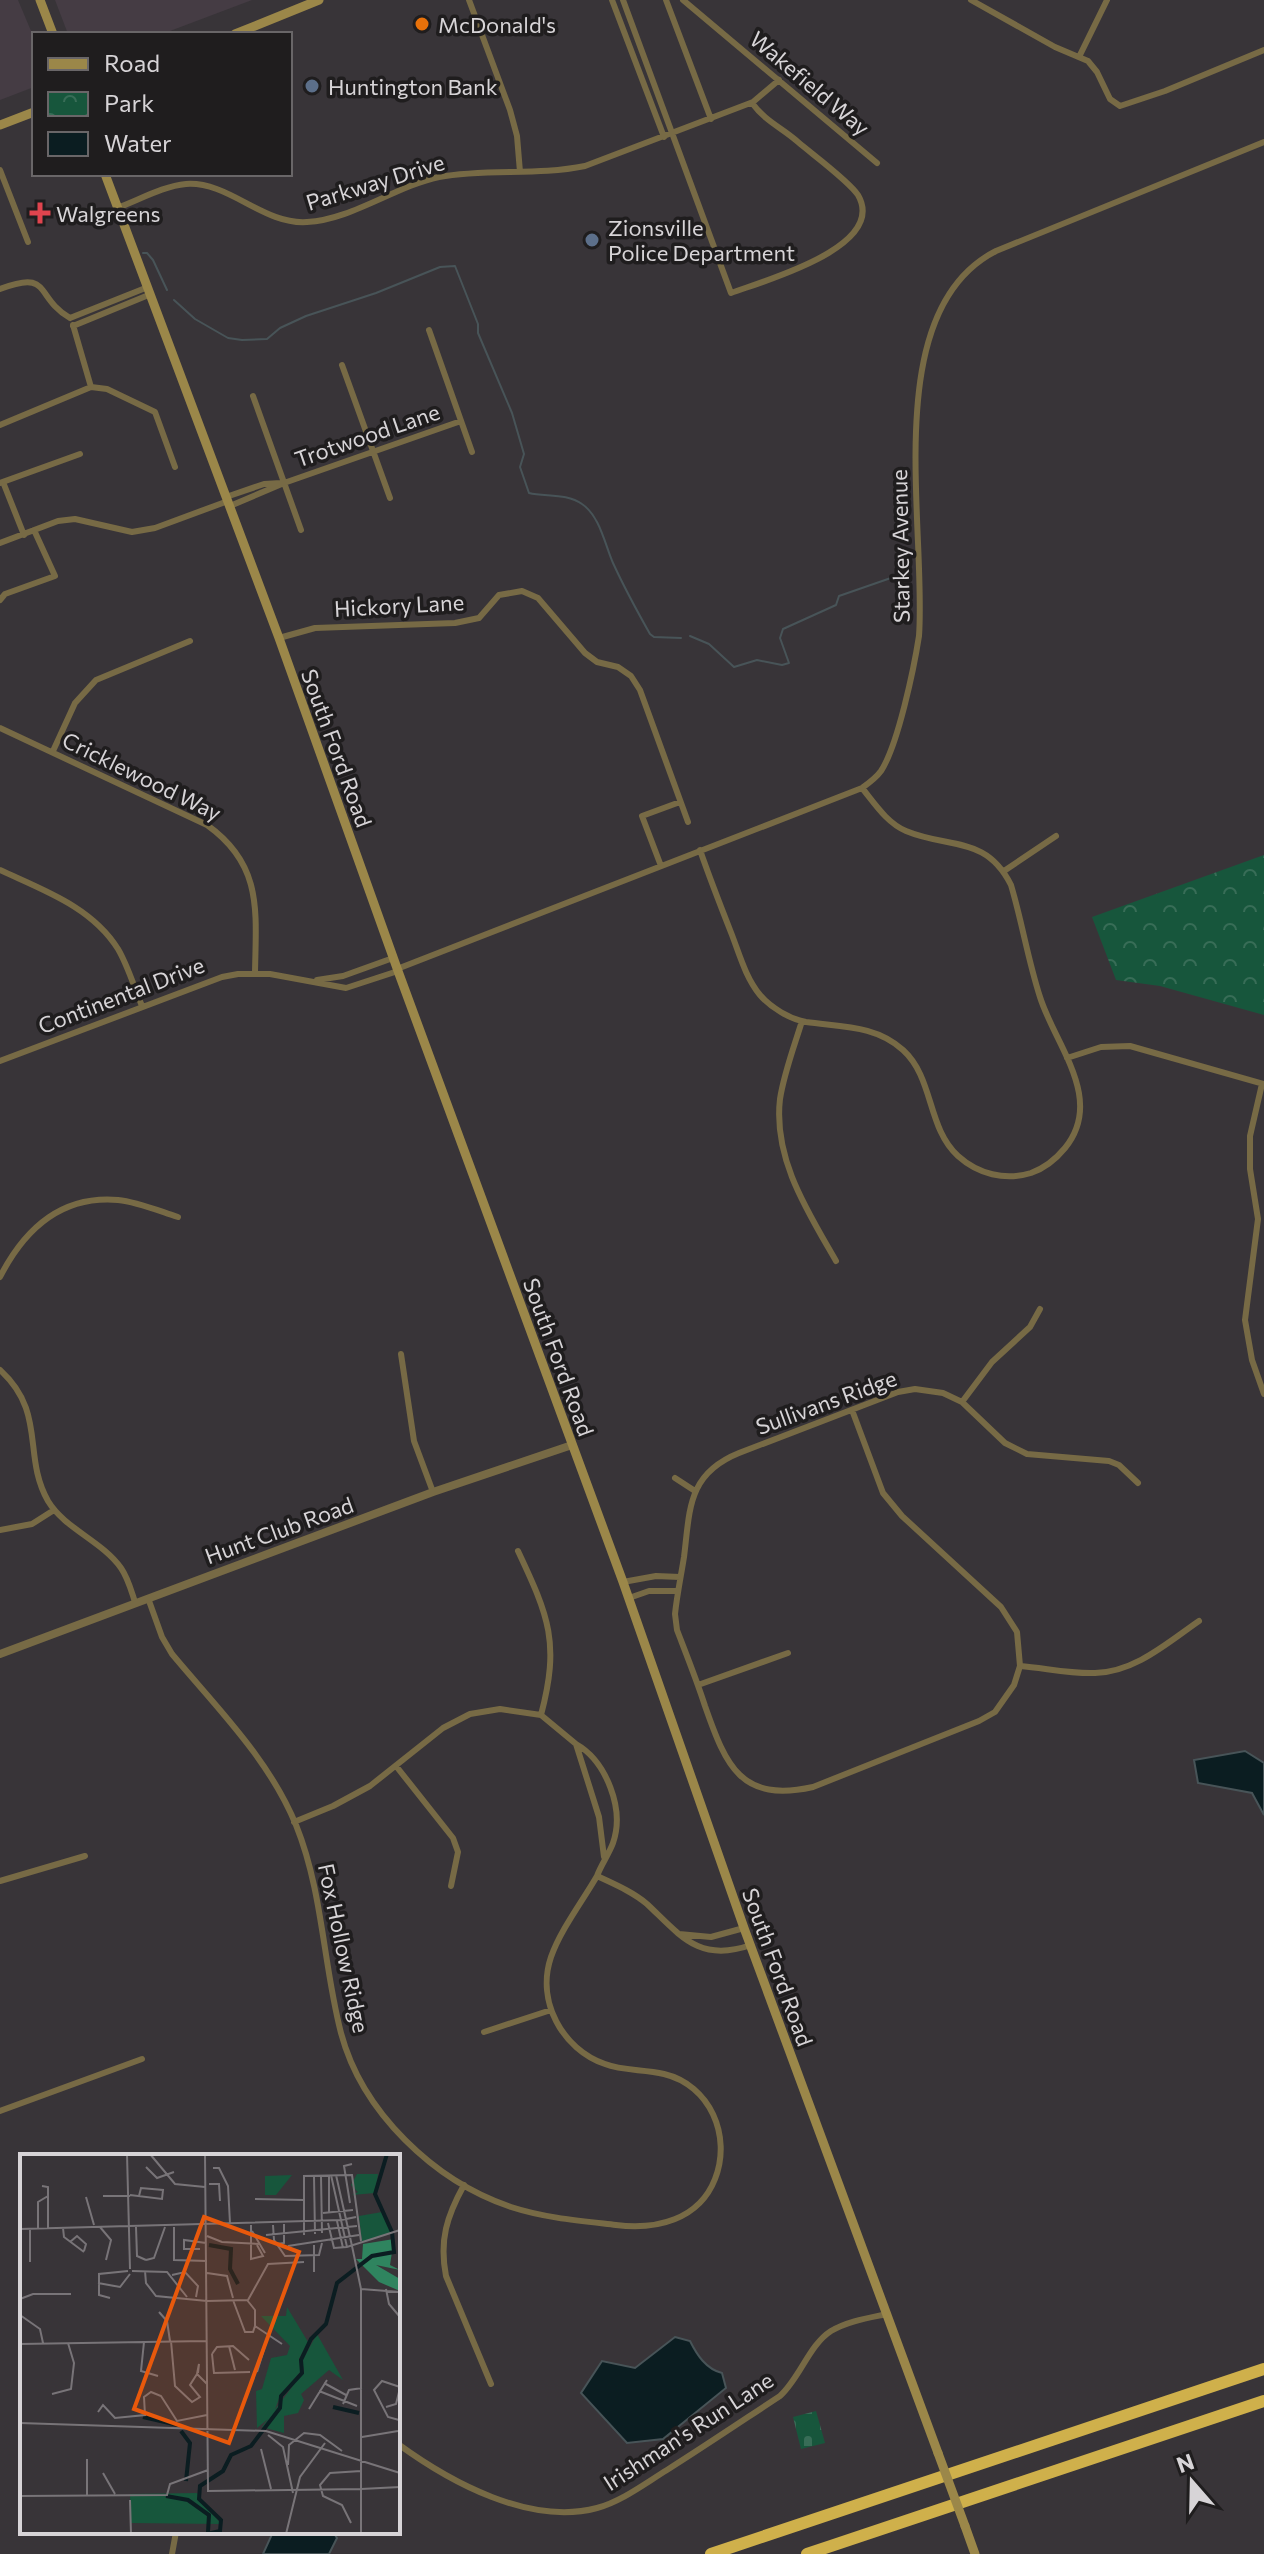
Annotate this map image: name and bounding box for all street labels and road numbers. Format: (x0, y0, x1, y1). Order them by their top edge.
street label: Wakefield Way (745, 25, 875, 141)
street label: Parkway Drive (302, 148, 448, 216)
street label: Trotwood Lane (291, 398, 443, 472)
street label: Starkey Avenue (885, 469, 915, 623)
street label: Hickory Lane (333, 588, 465, 622)
street label: South Ford Road (296, 665, 378, 831)
street label: Cricklewood Way (58, 726, 226, 826)
street label: Continental Drive (34, 951, 208, 1039)
street label: South Ford Road (518, 1274, 600, 1440)
street label: Sullivans Ridge (752, 1364, 900, 1440)
street label: Hunt Club Road (201, 1491, 357, 1569)
street label: Fox Hollow Ridge (313, 1861, 375, 2035)
street label: South Ford Road (737, 1884, 819, 2050)
street label: Irishman's Run Lane (598, 2366, 778, 2496)

